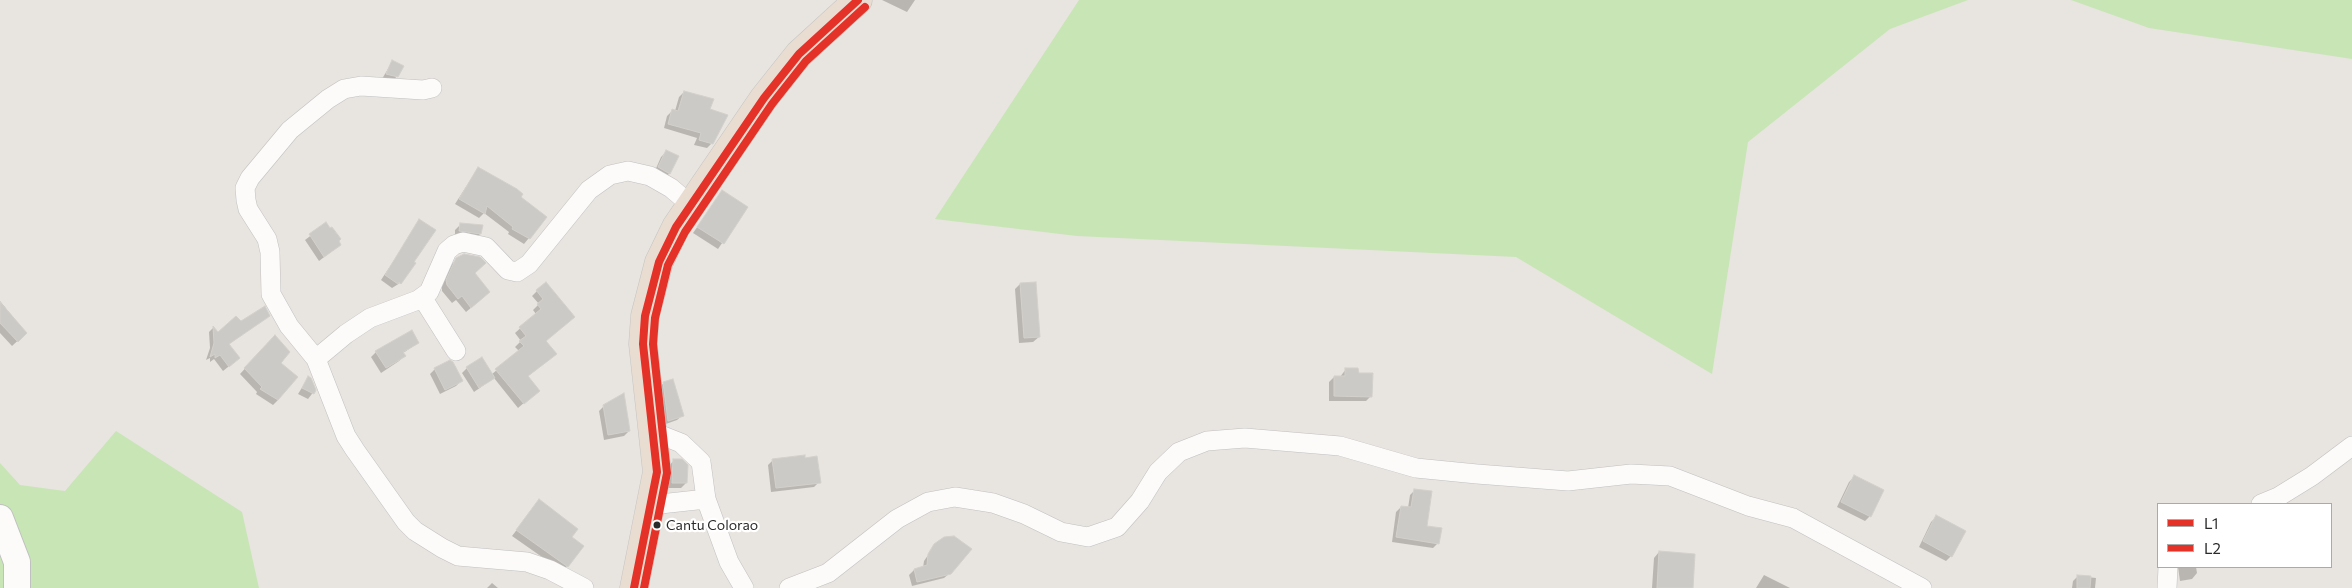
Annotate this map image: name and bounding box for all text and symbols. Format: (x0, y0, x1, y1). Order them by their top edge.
legend (2157, 503, 2332, 568)
text: L1 (2204, 514, 2218, 532)
place label: Cantu Colorao (666, 517, 758, 533)
marker: Cantu Colorao (652, 520, 662, 530)
text: L2 (2204, 539, 2221, 557)

